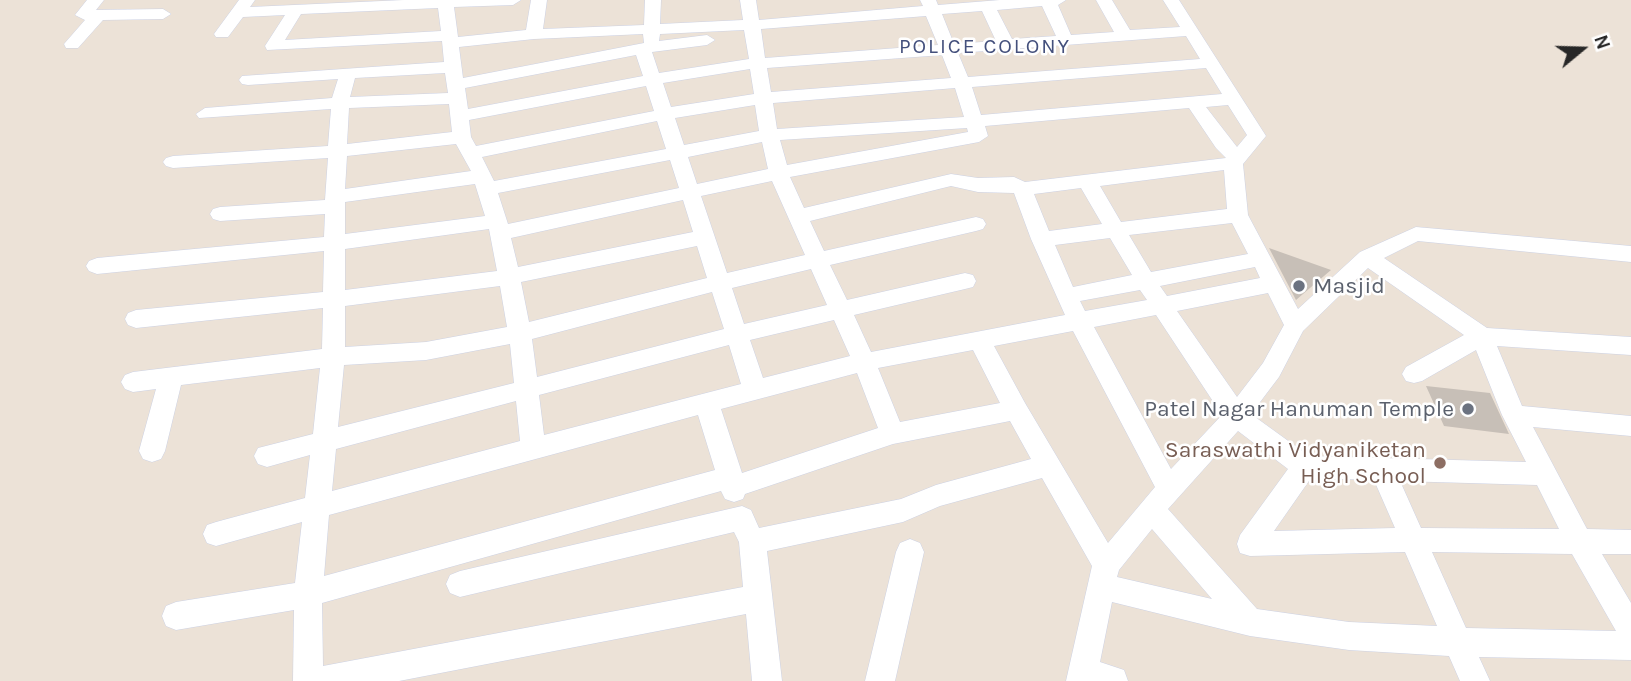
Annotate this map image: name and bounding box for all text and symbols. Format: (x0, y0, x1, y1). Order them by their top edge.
north arrow (1547, 14, 1617, 84)
text: N (1589, 32, 1614, 52)
district label: POLICE COLONY (901, 34, 1069, 60)
place label: Masjid (1313, 272, 1385, 300)
marker: Masjid (1291, 278, 1307, 294)
place label: Patel Nagar Hanuman Temple (1144, 395, 1454, 423)
marker: Patel Nagar Hanuman Temple (1460, 401, 1476, 417)
place label: Saraswathi Vidyaniketan High School (1165, 436, 1426, 490)
marker: Saraswathi Vidyaniketan High School (1432, 455, 1448, 471)

